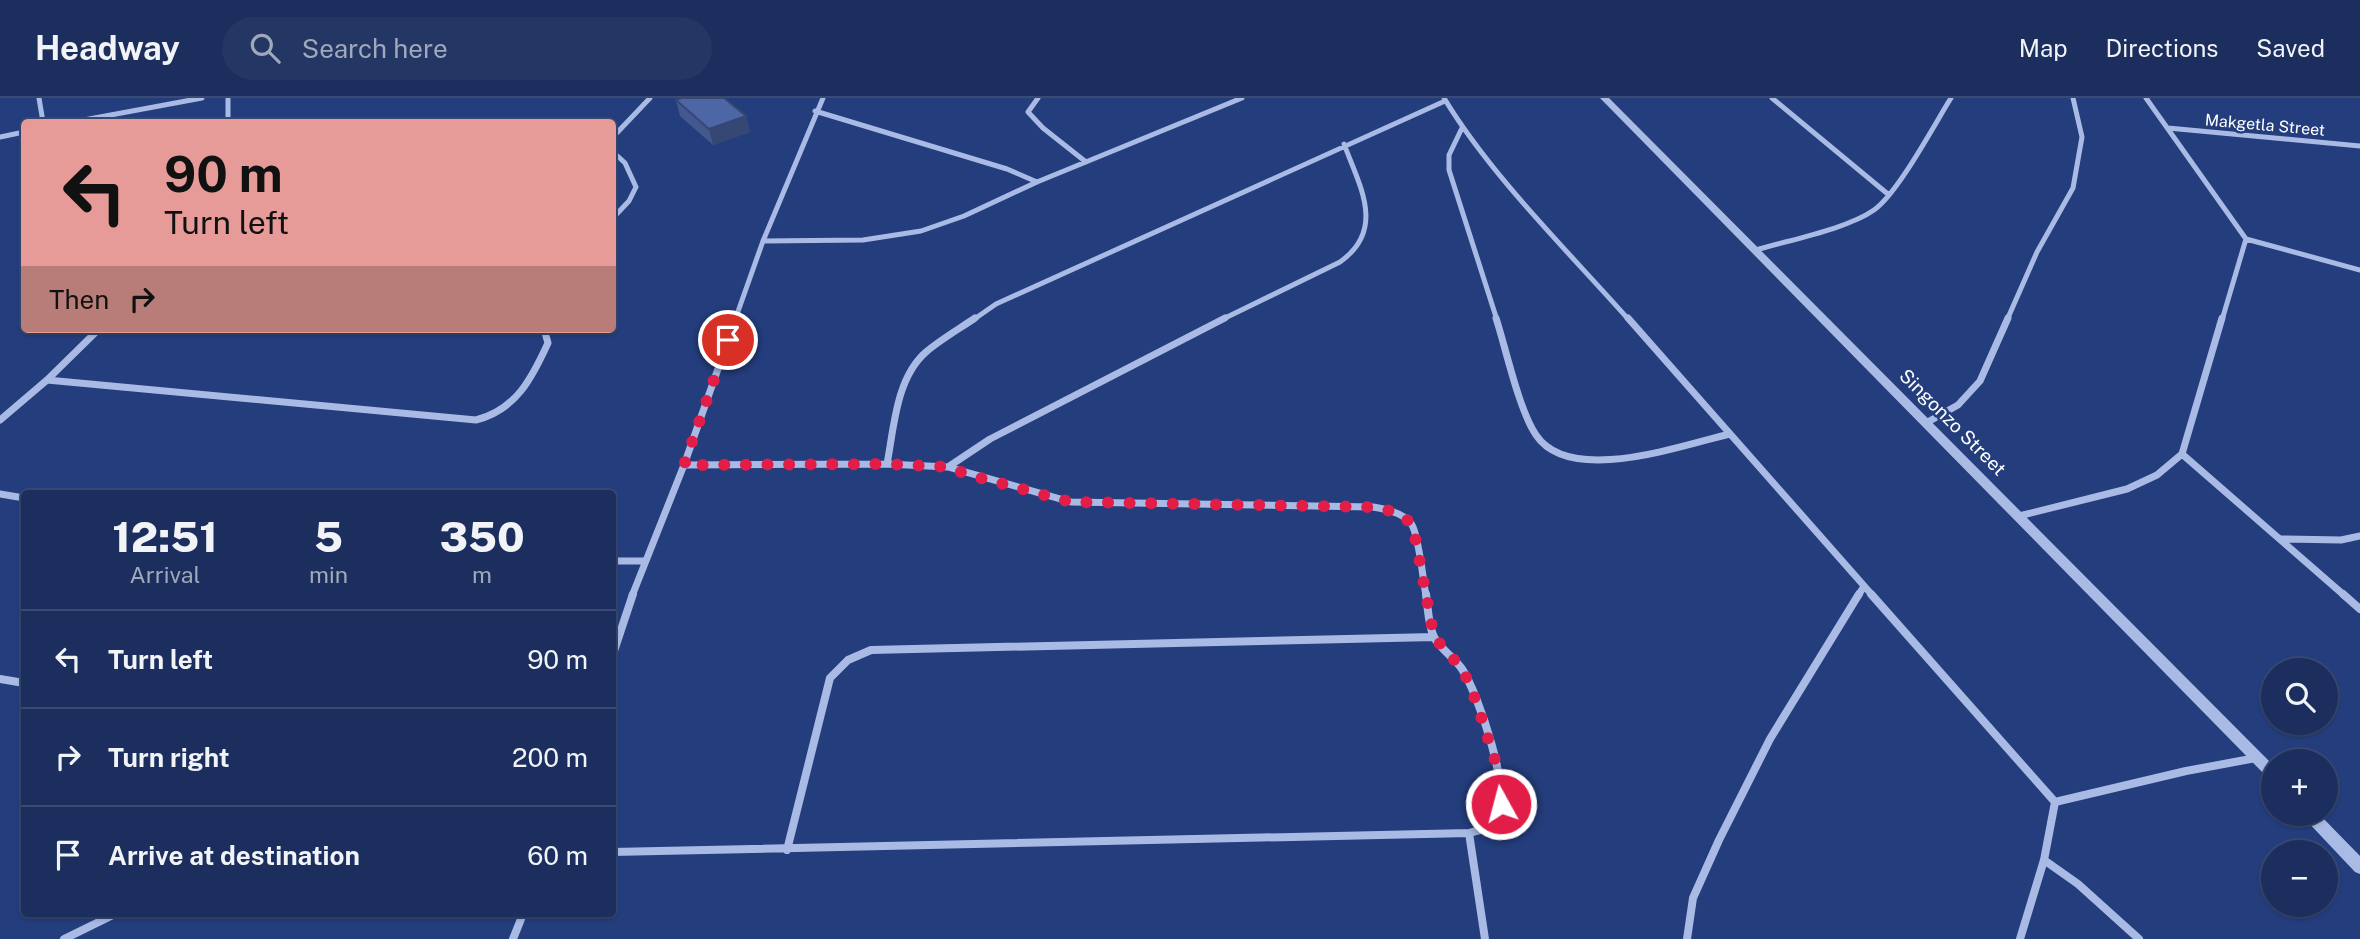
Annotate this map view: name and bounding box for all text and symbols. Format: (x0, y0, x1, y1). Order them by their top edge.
search box (222, 17, 712, 80)
text: Headway (35, 29, 180, 67)
icon: search (246, 29, 284, 67)
text: Search here (302, 33, 448, 64)
text: Map (2019, 34, 2068, 62)
text: Directions (2106, 34, 2218, 62)
text: Saved (2256, 34, 2325, 62)
street label: Makgetla Street (2204, 110, 2326, 140)
text: 90 m (164, 145, 283, 203)
icon: left (49, 147, 140, 238)
text: Turn left (164, 204, 289, 241)
icon: right (123, 280, 161, 318)
text: Then (49, 284, 109, 315)
pin (698, 310, 758, 370)
icon: arrive (709, 321, 747, 359)
street label: Singonzo Street (1895, 364, 2011, 480)
text: 12:51 (112, 512, 218, 561)
text: 5 (314, 512, 343, 561)
text: 350 (439, 512, 525, 561)
text: Arrival (130, 561, 201, 588)
text: min (309, 561, 348, 588)
text: m (472, 561, 492, 588)
icon: left (49, 640, 87, 678)
text: Turn left (108, 644, 213, 675)
text: 90 m (527, 644, 588, 675)
map controls (2261, 658, 2338, 917)
button: search (2261, 658, 2338, 735)
icon: right (49, 738, 87, 776)
text: Turn right (108, 742, 230, 773)
text: 200 m (512, 742, 588, 773)
button: + (2261, 749, 2338, 826)
position arrow (1464, 767, 1538, 841)
icon: arrive (49, 836, 87, 874)
text: Arrive at destination (108, 840, 360, 871)
text: 60 m (527, 840, 588, 871)
button: − (2261, 840, 2338, 917)

